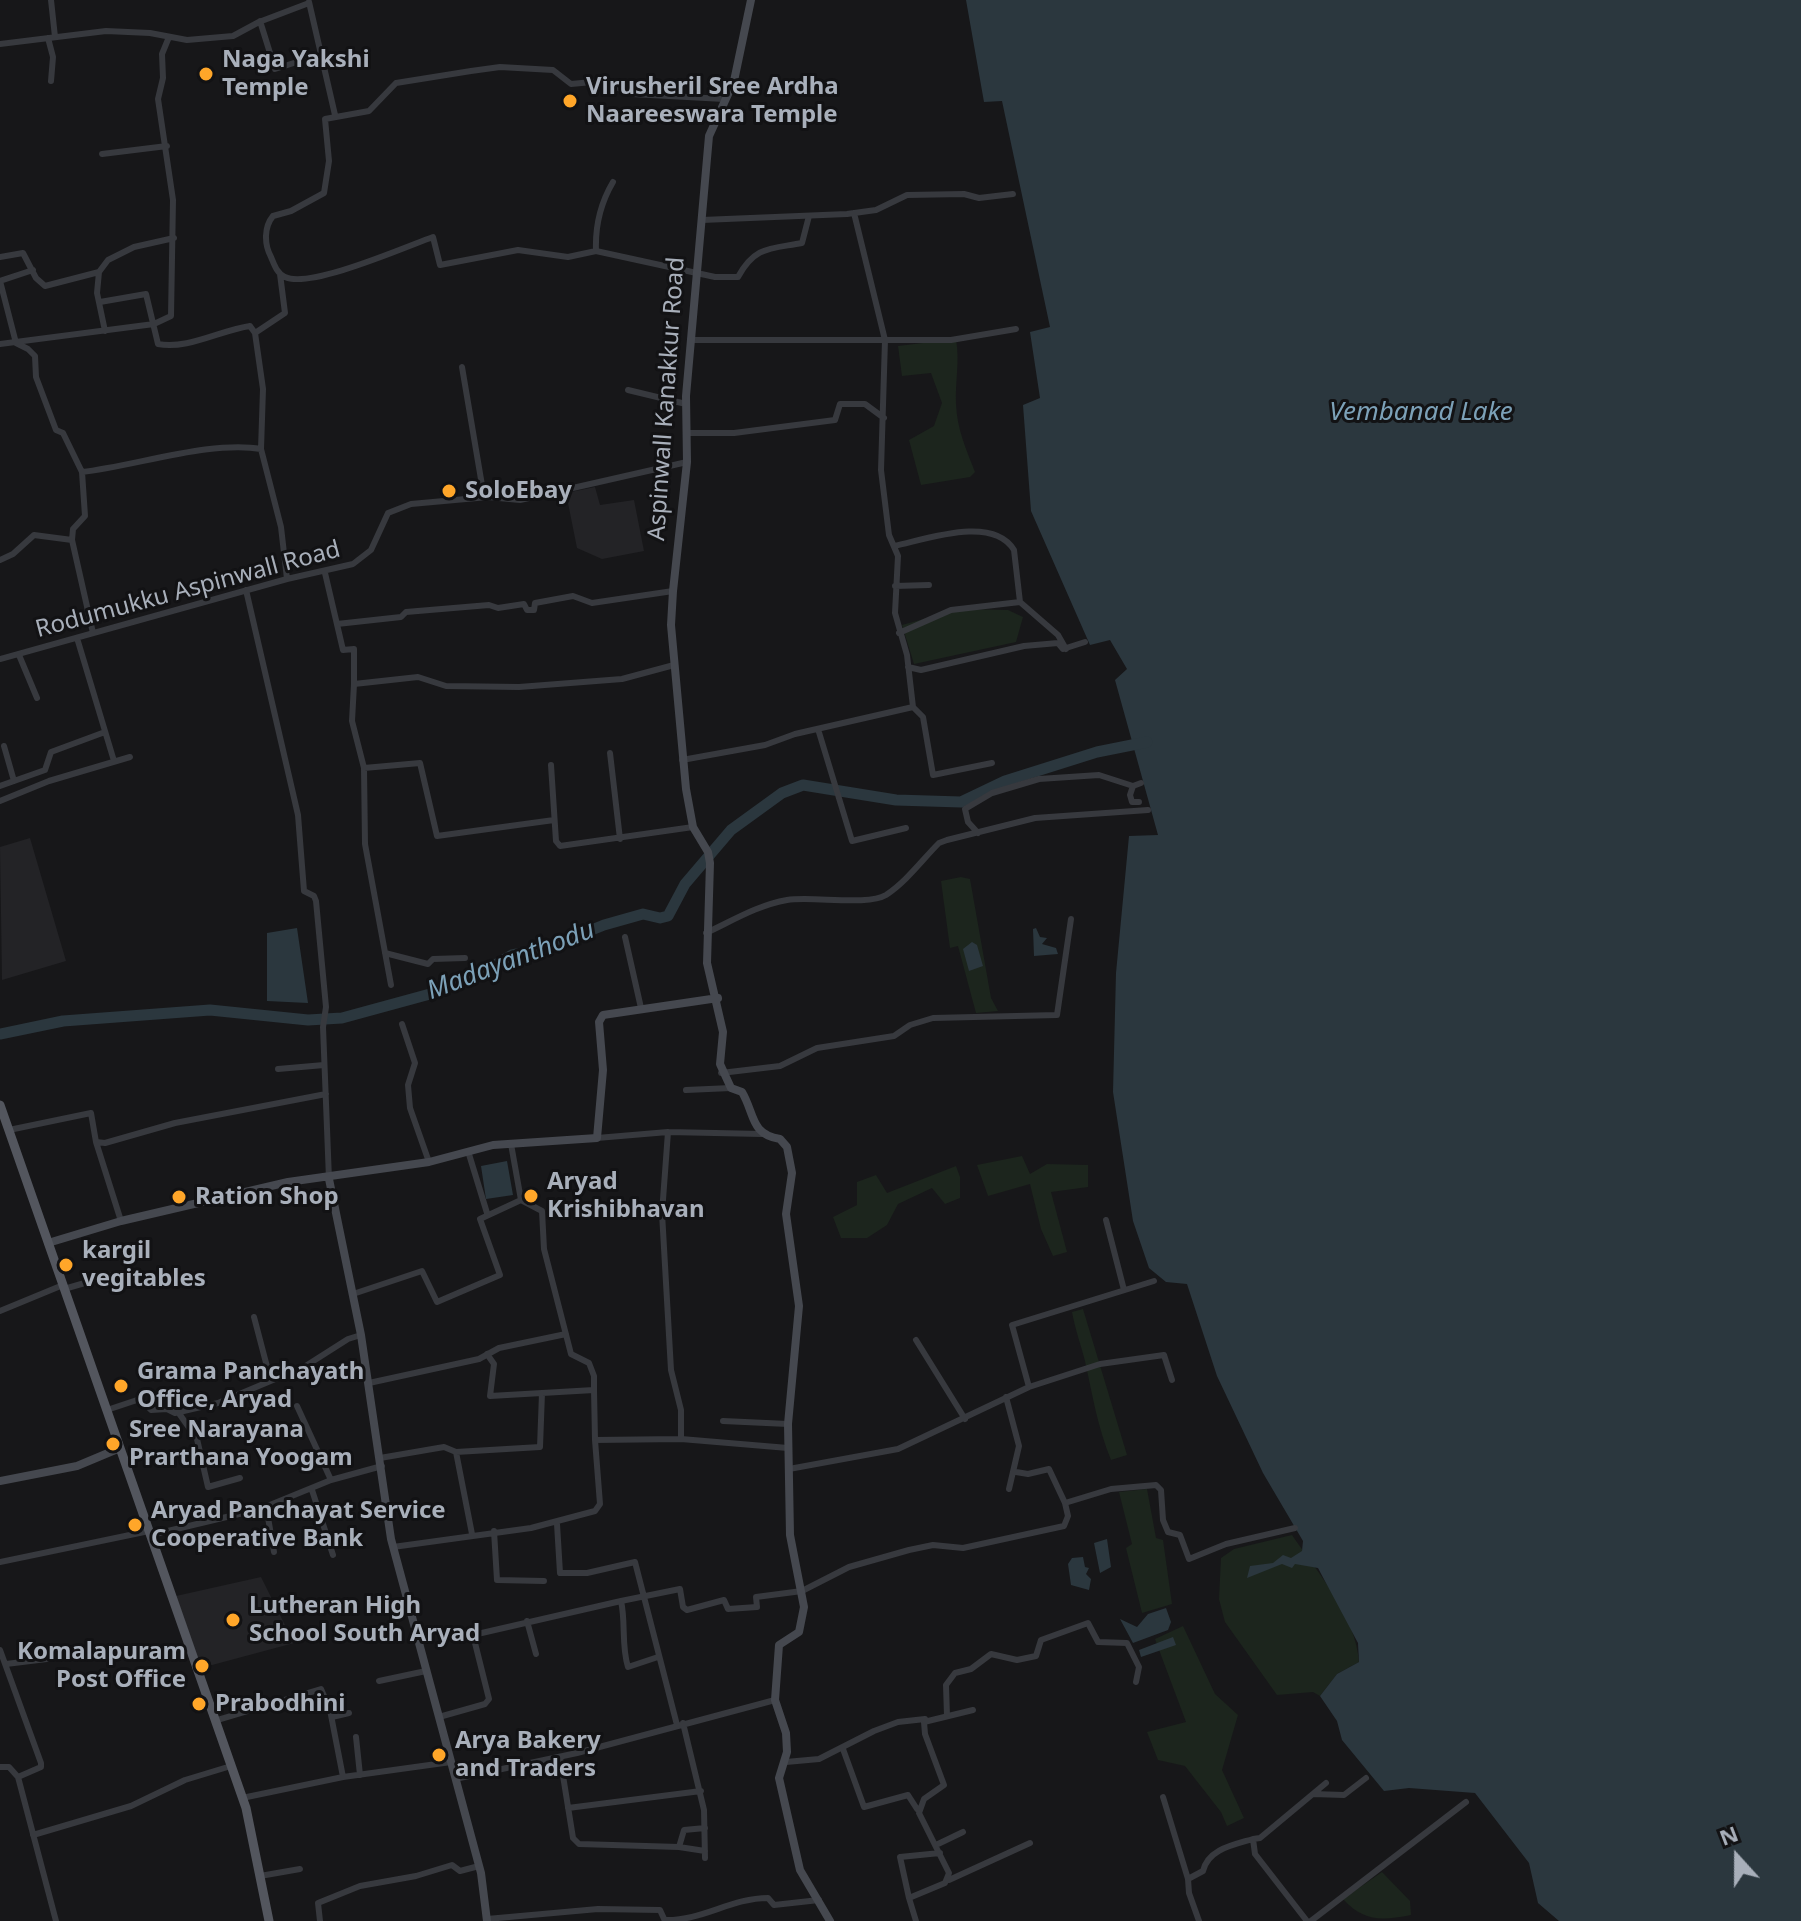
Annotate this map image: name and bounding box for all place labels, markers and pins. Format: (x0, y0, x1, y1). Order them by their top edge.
place label: Naga Yakshi Temple (222, 46, 370, 102)
marker: Naga Yakshi Temple (197, 65, 215, 83)
place label: Virusheril Sree Ardha Naareeswara Temple (586, 73, 839, 129)
marker: Virusheril Sree Ardha Naareeswara Temple (561, 92, 579, 110)
place label: SoloEbay (465, 477, 572, 505)
marker: SoloEbay (440, 482, 458, 500)
place label: Aryad Krishibhavan (547, 1168, 704, 1224)
place label: Ration Shop (195, 1183, 339, 1211)
marker: Aryad Krishibhavan (522, 1187, 540, 1205)
marker: Ration Shop (170, 1188, 188, 1206)
place label: kargil vegitables (82, 1237, 206, 1293)
marker: kargil vegitables (57, 1256, 75, 1274)
place label: Grama Panchayath Office, Aryad (137, 1358, 364, 1414)
marker: Grama Panchayath Office, Aryad (112, 1377, 130, 1395)
place label: Sree Narayana Prarthana Yoogam (129, 1416, 353, 1472)
marker: Sree Narayana Prarthana Yoogam (104, 1435, 122, 1453)
place label: Aryad Panchayat Service Cooperative Bank (151, 1497, 446, 1553)
marker: Aryad Panchayat Service Cooperative Bank (126, 1516, 144, 1534)
place label: Lutheran High School South Aryad (249, 1592, 480, 1648)
marker: Lutheran High School South Aryad (224, 1611, 242, 1629)
place label: Komalapuram Post Office (17, 1638, 186, 1694)
marker: Komalapuram Post Office (193, 1657, 211, 1675)
place label: Prabodhini (215, 1690, 345, 1718)
marker: Prabodhini (190, 1695, 208, 1713)
place label: Arya Bakery and Traders (455, 1727, 601, 1783)
marker: Arya Bakery and Traders (430, 1746, 448, 1764)

